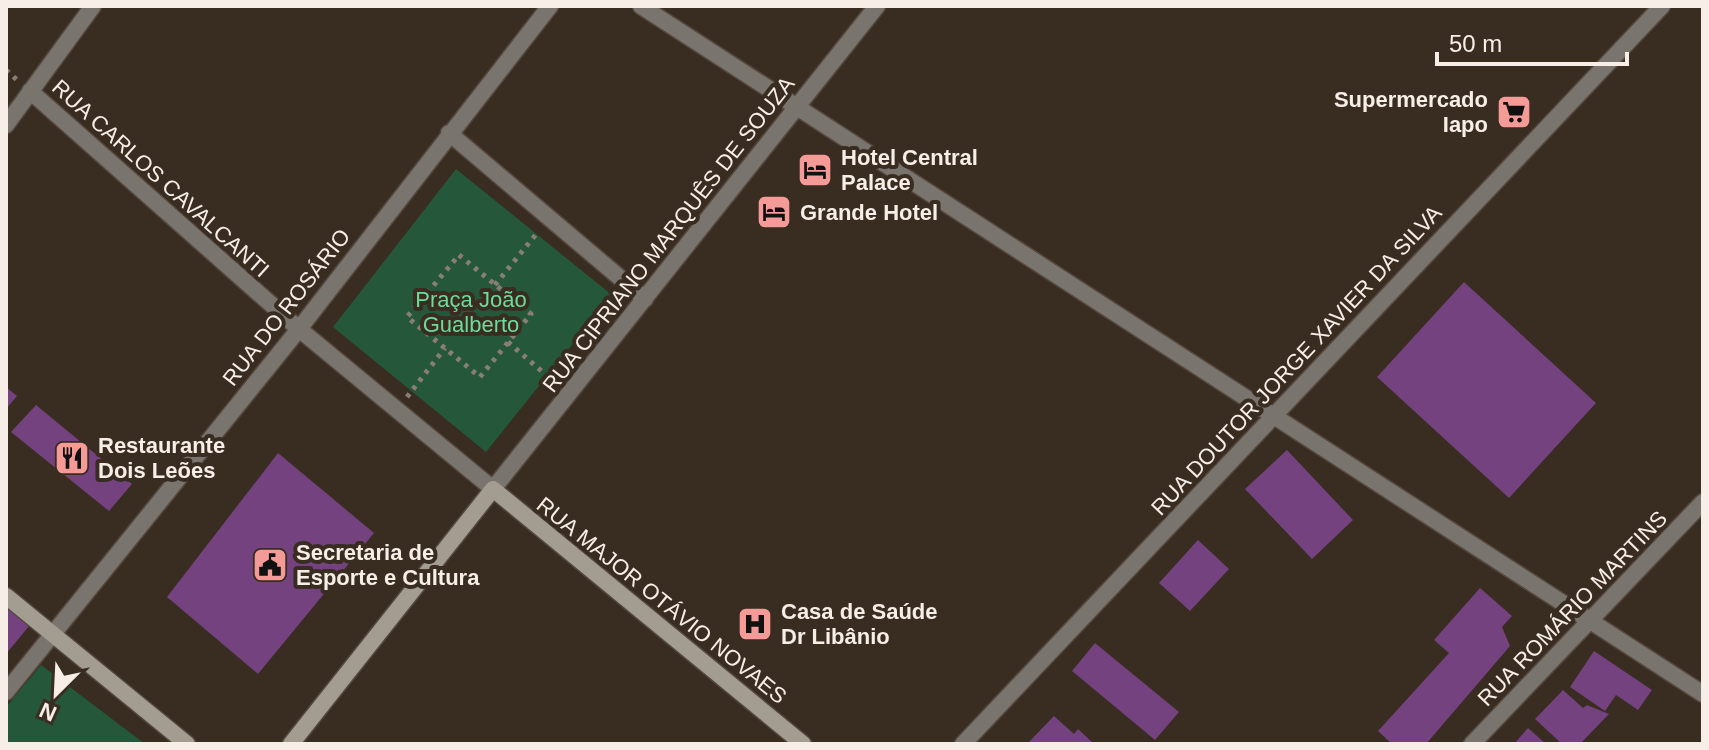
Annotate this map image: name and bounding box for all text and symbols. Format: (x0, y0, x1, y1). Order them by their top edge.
scale bar (1437, 16, 1627, 66)
text: 50 m (1449, 30, 1502, 57)
street label: RUA CIPRIANO MARQUÊS DE SOUZA (537, 71, 800, 397)
street label: RUA CARLOS CAVALCANTI (47, 74, 274, 282)
place label: Supermercado Iapo (1334, 87, 1488, 137)
supermarket icon: Supermercado Iapo (1495, 93, 1533, 131)
place label: Hotel Central Palace (841, 145, 978, 195)
hotel icon: Hotel Central Palace (796, 151, 834, 189)
hotel icon: Grande Hotel (755, 193, 793, 231)
place label: Grande Hotel (800, 200, 938, 225)
street label: RUA DOUTOR JORGE XAVIER DA SILVA (1146, 200, 1447, 520)
street label: RUA DO ROSÁRIO (217, 224, 355, 391)
park label: Praça João Gualberto (415, 287, 527, 337)
place label: Restaurante Dois Leões (98, 433, 225, 483)
restaurant icon: Restaurante Dois Leões (53, 439, 91, 477)
street label: RUA MAJOR OTÁVIO NOVAES (532, 492, 791, 709)
street label: RUA ROMÁRIO MARTINS (1473, 506, 1672, 711)
place label: Secretaria de Esporte e Cultura (296, 540, 480, 590)
public building icon: Secretaria de Esporte e Cultura (251, 546, 289, 584)
place label: Casa de Saúde Dr Libânio (781, 599, 938, 649)
hospital icon: Casa de Saúde Dr Libânio (736, 605, 774, 643)
north arrow (16, 654, 96, 734)
text: N (36, 697, 60, 726)

